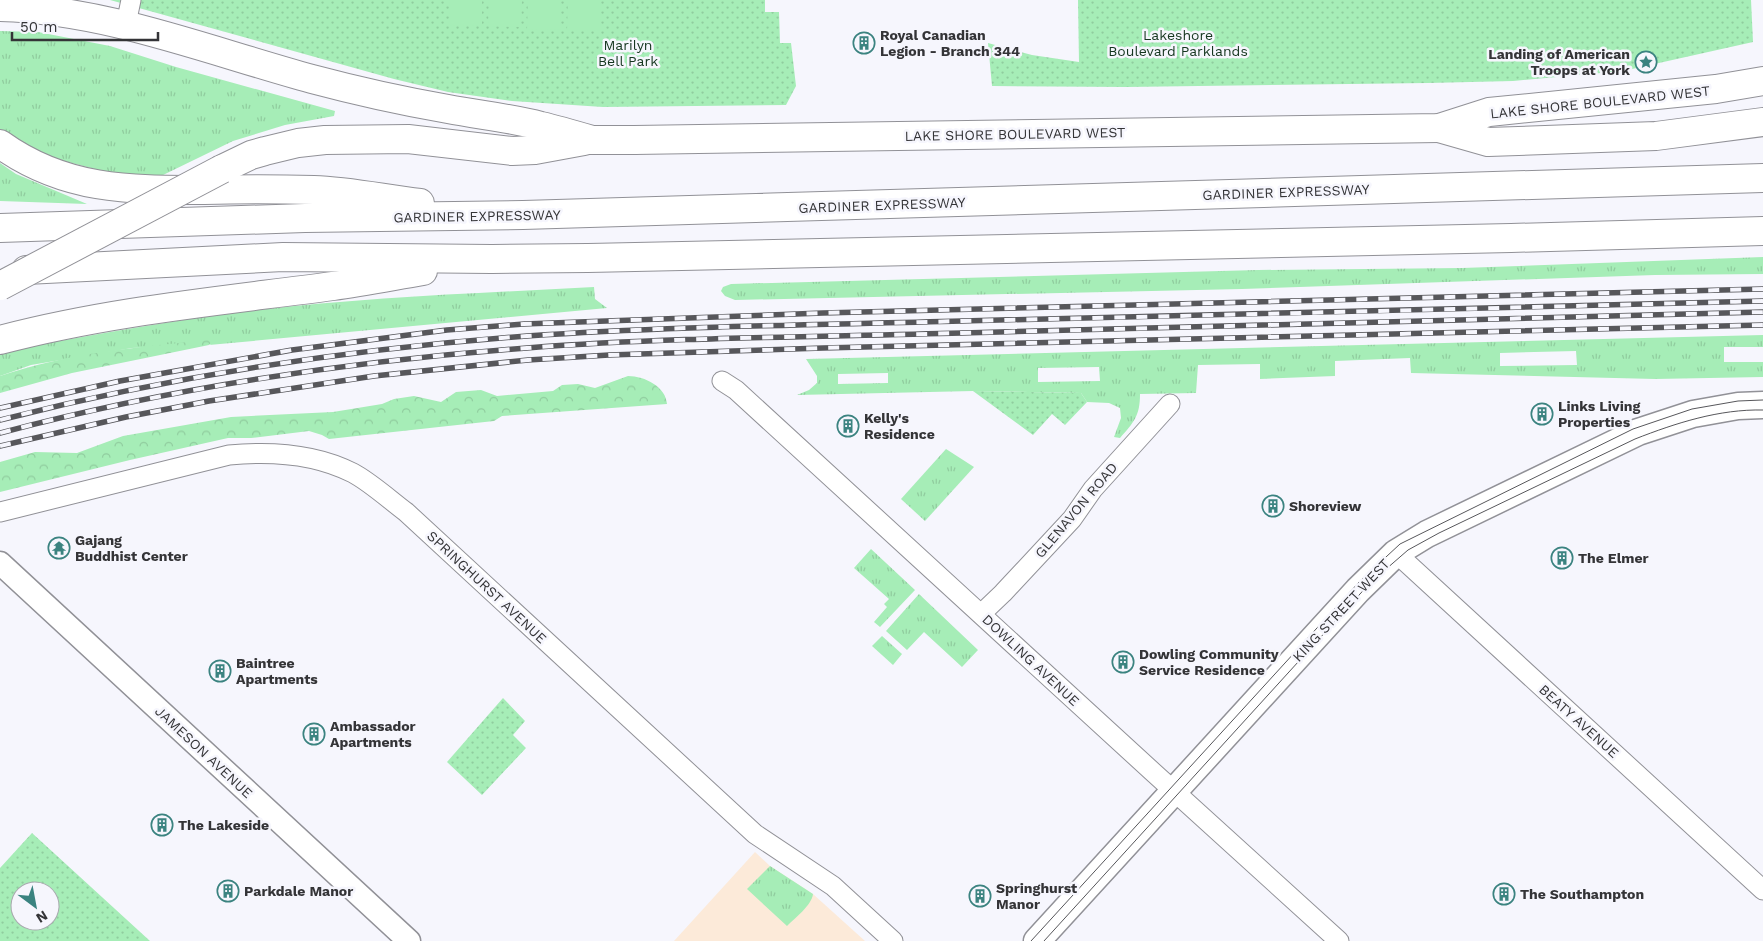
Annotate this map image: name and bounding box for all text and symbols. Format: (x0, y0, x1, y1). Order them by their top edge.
scale bar (12, 10, 159, 42)
text: 50 m (20, 18, 57, 36)
place label: Royal Canadian Legion - Branch 344 (880, 27, 1020, 59)
park label: Lakeshore Boulevard Parklands (1108, 27, 1248, 59)
building icon: Royal Canadian Legion - Branch 344 (852, 31, 876, 55)
park label: Marilyn Bell Park (598, 37, 658, 69)
place label: Landing of American Troops at York (1488, 46, 1630, 78)
place icon: Landing of American Troops at York (1634, 50, 1658, 74)
street label: LAKE SHORE BOULEVARD WEST (1489, 82, 1711, 121)
street label: LAKE SHORE BOULEVARD WEST (904, 124, 1126, 144)
street label: GARDINER EXPRESSWAY (1202, 181, 1370, 203)
street label: GARDINER EXPRESSWAY (798, 194, 966, 216)
street label: GARDINER EXPRESSWAY (393, 207, 561, 225)
place label: Links Living Properties (1558, 398, 1640, 430)
building icon: Links Living Properties (1530, 402, 1554, 426)
place label: Kelly's Residence (864, 410, 935, 442)
building icon: Kelly's Residence (836, 414, 860, 438)
street label: GLENAVON ROAD (1032, 459, 1120, 561)
building icon: Shoreview (1261, 494, 1285, 518)
place label: Shoreview (1289, 498, 1362, 514)
street label: SPRINGHURST AVENUE (424, 528, 550, 647)
place label: Gajang Buddhist Center (75, 532, 188, 564)
temple icon: Gajang Buddhist Center (47, 536, 71, 560)
building icon: The Elmer (1550, 546, 1574, 570)
place label: The Elmer (1578, 550, 1649, 566)
street label: KING STREET WEST (1289, 555, 1393, 665)
street label: DOWLING AVENUE (979, 611, 1083, 709)
place label: Dowling Community Service Residence (1139, 646, 1279, 678)
building icon: Dowling Community Service Residence (1111, 650, 1135, 674)
place label: Baintree Apartments (236, 655, 318, 687)
building icon: Baintree Apartments (208, 659, 232, 683)
street label: BEATY AVENUE (1536, 681, 1622, 761)
street label: JAMESON AVENUE (152, 703, 256, 801)
place label: Ambassador Apartments (330, 718, 416, 750)
building icon: Ambassador Apartments (302, 722, 326, 746)
building icon: The Lakeside (150, 813, 174, 837)
place label: The Lakeside (178, 817, 269, 833)
building icon: Parkdale Manor (216, 879, 240, 903)
place label: Springhurst Manor (996, 880, 1077, 912)
north arrow (10, 881, 60, 931)
building icon: The Southampton (1492, 882, 1516, 906)
place label: Parkdale Manor (244, 883, 353, 899)
building icon: Springhurst Manor (968, 884, 992, 908)
place label: The Southampton (1520, 886, 1644, 902)
text: N (33, 907, 51, 927)

